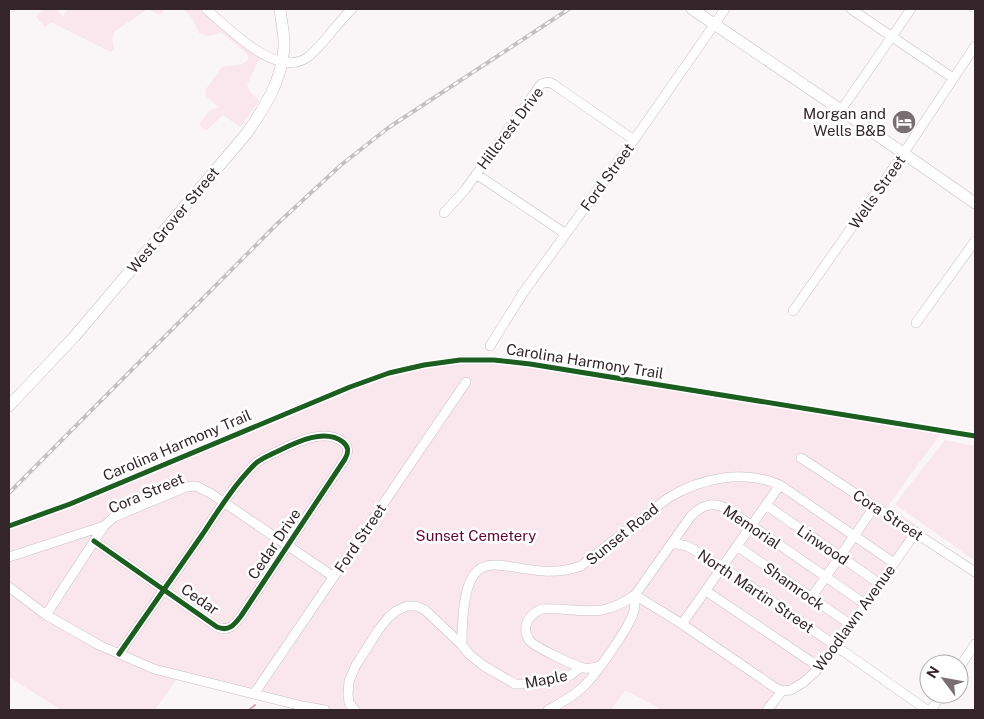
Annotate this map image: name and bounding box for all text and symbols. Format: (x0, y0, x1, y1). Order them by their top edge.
street label: Hillcrest Drive (473, 83, 547, 173)
place label: Morgan and Wells B&B (803, 105, 886, 139)
hotel icon: Morgan and Wells B&B (891, 109, 917, 135)
street label: Ford Street (577, 140, 637, 214)
street label: Wells Street (845, 152, 909, 232)
street label: West Grover Street (124, 163, 222, 277)
street label: Carolina Harmony Trail (505, 340, 665, 382)
street label: Carolina Harmony Trail (100, 406, 254, 484)
street label: Cora Street (106, 469, 186, 516)
street label: Cora Street (850, 486, 926, 544)
street label: Ford Street (331, 500, 389, 576)
street label: Sunset Road (582, 500, 662, 568)
street label: Memorial (720, 502, 784, 552)
street label: Cedar Drive (244, 505, 304, 583)
street label: Linwood (794, 522, 852, 568)
park label: Sunset Cemetery (416, 527, 536, 544)
street label: North Martin Street (695, 546, 817, 636)
street label: Shamrock (760, 559, 828, 613)
street label: Woodlawn Avenue (810, 561, 898, 675)
street label: Cedar (178, 580, 222, 618)
north arrow (919, 654, 969, 704)
text: N (923, 663, 943, 681)
street label: Maple (523, 667, 569, 691)

